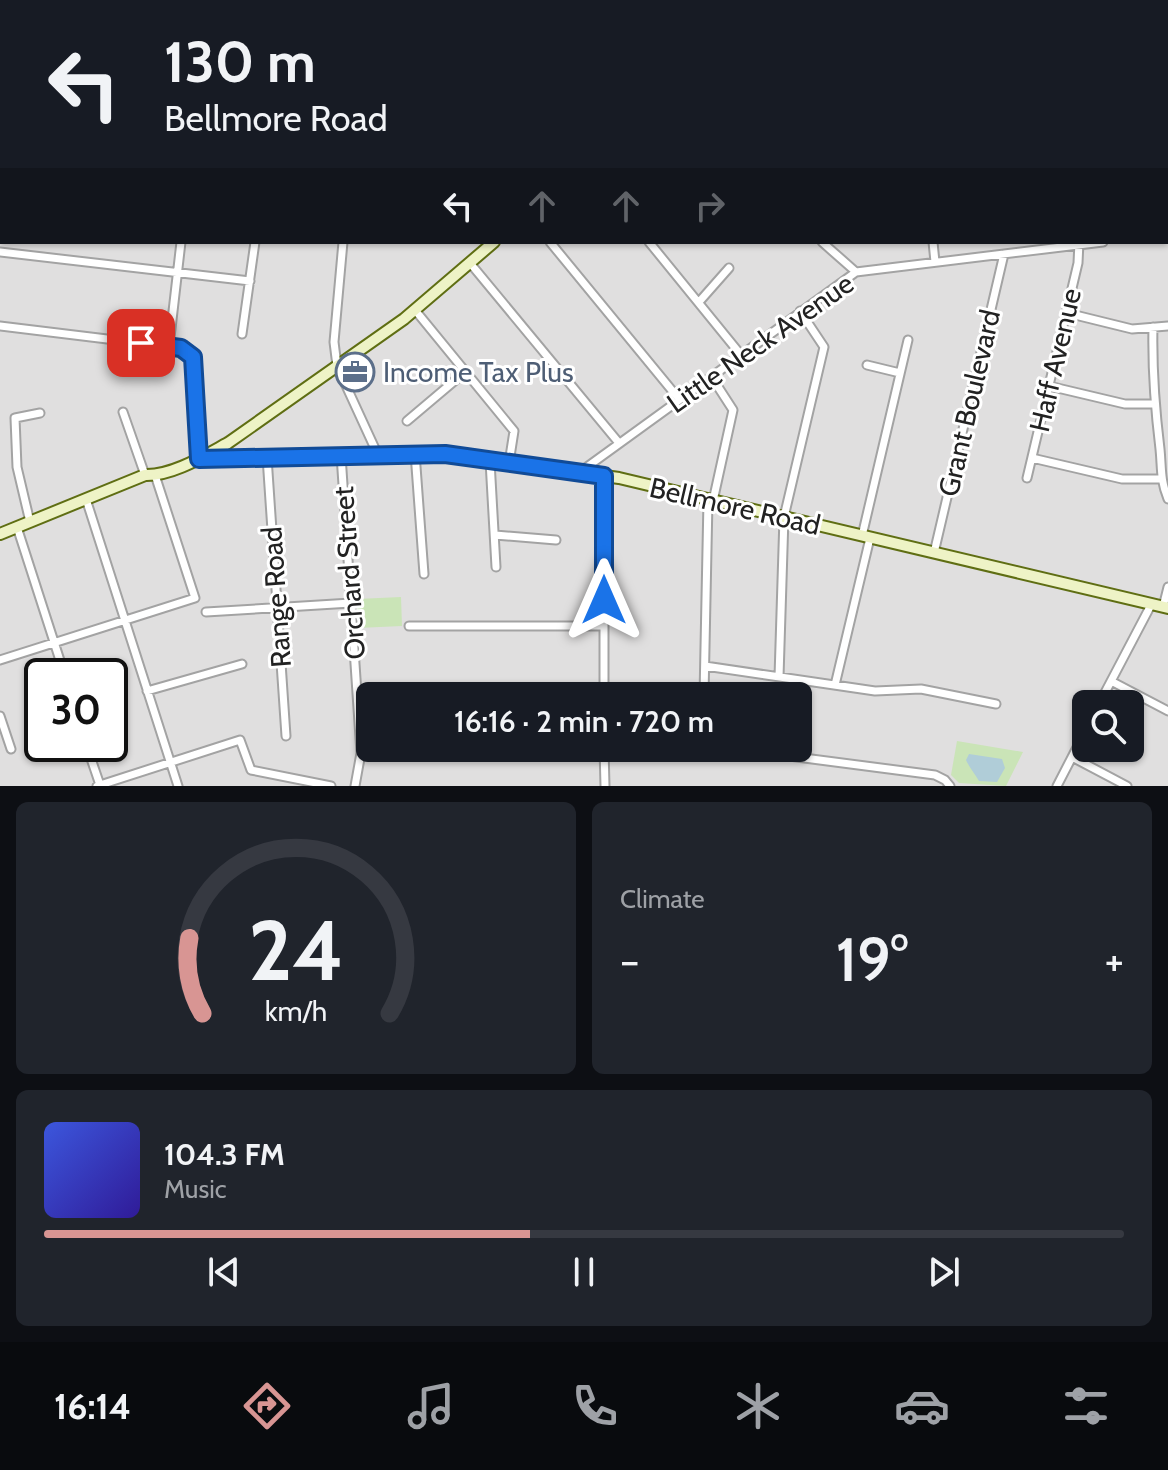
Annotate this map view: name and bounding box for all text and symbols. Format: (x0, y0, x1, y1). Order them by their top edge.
text: 130 m (164, 28, 316, 96)
icon: left (32, 32, 136, 136)
text: Bellmore Road (164, 96, 388, 140)
icon: left (436, 184, 480, 228)
icon: ahead (520, 184, 564, 228)
icon: ahead (604, 184, 648, 228)
icon: right (688, 184, 732, 228)
street label: Little Neck Avenue (660, 266, 860, 420)
street label: Haff Avenue (1022, 285, 1088, 435)
street label: Grant Boulevard (931, 306, 1007, 500)
pin (107, 309, 175, 377)
icon: arrive (119, 321, 163, 365)
office icon: Income Tax Plus (334, 351, 376, 393)
place label: Income Tax Plus (383, 355, 574, 389)
street label: Bellmore Road (646, 470, 824, 542)
street label: Orchard Street (326, 485, 372, 661)
street label: Range Road (254, 525, 298, 669)
position arrow (562, 558, 646, 642)
speed limit sign: 30 (24, 658, 128, 762)
map controls (1072, 690, 1144, 762)
button: search (1072, 690, 1144, 762)
text: 16:16 · 2 min · 720 m (454, 703, 714, 740)
text: Climate (620, 883, 705, 915)
text: 24 (248, 900, 344, 1001)
text: 19° (836, 923, 908, 996)
text: − (620, 934, 639, 987)
text: + (1105, 934, 1124, 987)
text: km/h (265, 993, 327, 1028)
text: 104.3 FM (164, 1136, 285, 1173)
text: Music (164, 1173, 227, 1205)
icon: previous (202, 1250, 246, 1294)
icon: pause (562, 1250, 606, 1294)
icon: next (922, 1250, 966, 1294)
icon: directions (239, 1378, 295, 1434)
icon: music (403, 1378, 459, 1434)
icon: phone (567, 1378, 623, 1434)
icon: climate (730, 1378, 786, 1434)
icon: car (894, 1378, 950, 1434)
icon: filters (1058, 1378, 1114, 1434)
text: 16:14 (54, 1384, 131, 1428)

